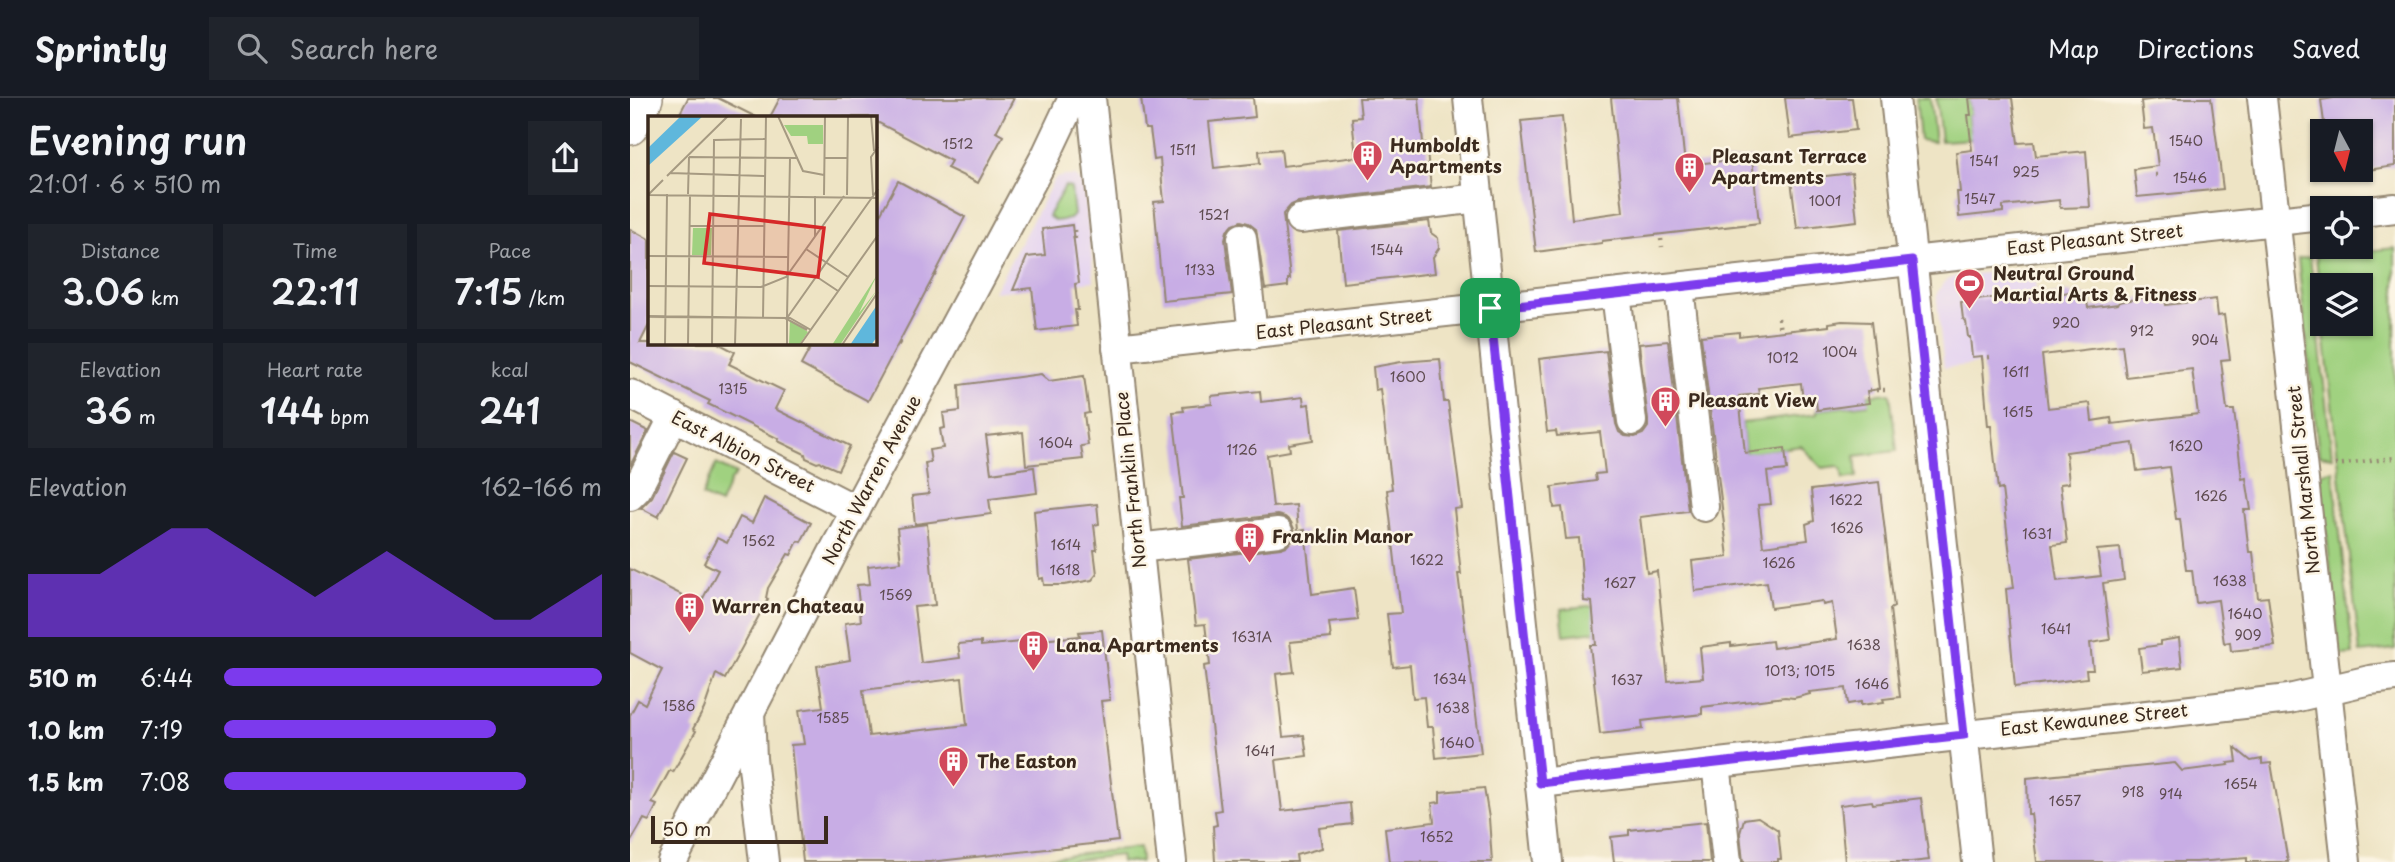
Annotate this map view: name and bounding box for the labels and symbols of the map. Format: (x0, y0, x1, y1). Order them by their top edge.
inset map (648, 116, 877, 345)
north arrow (2310, 119, 2373, 182)
house number: 1540 (2169, 130, 2203, 151)
place label: Humboldt Apartments (1390, 131, 1502, 179)
house number: 1512 (943, 133, 974, 154)
house number: 1511 (1170, 139, 1196, 160)
building icon: Humboldt Apartments (1350, 139, 1384, 183)
place label: Pleasant Terrace Apartments (1712, 142, 1867, 190)
building icon: Pleasant Terrace Apartments (1672, 150, 1706, 194)
house number: 1541 (1969, 150, 1999, 171)
house number: 925 (2013, 161, 2039, 182)
house number: 1546 (2173, 167, 2207, 188)
house number: 1547 (1965, 188, 1996, 209)
house number: 1001 (1809, 190, 1841, 211)
house number: 1521 (1199, 204, 1229, 225)
street label: East Pleasant Street (2005, 216, 2184, 261)
house number: 1544 (1371, 239, 1403, 260)
house number: 1133 (1185, 259, 1215, 280)
place label: Neutral Ground Martial Arts & Fitness (1993, 259, 2197, 307)
sports icon: Neutral Ground Martial Arts & Fitness (1953, 267, 1987, 311)
pin (1460, 278, 1520, 338)
street label: East Pleasant Street (1254, 300, 1433, 345)
house number: 920 (2052, 312, 2080, 333)
house number: 912 (2130, 320, 2154, 341)
house number: 904 (2191, 329, 2219, 350)
house number: 1004 (1822, 341, 1858, 362)
house number: 1012 (1767, 347, 1799, 368)
house number: 1611 (2003, 361, 2029, 382)
house number: 1600 (1390, 366, 1426, 387)
house number: 1315 (719, 378, 748, 399)
building icon: Pleasant View (1648, 384, 1682, 428)
street label: North Marshall Street (2279, 384, 2326, 576)
place label: Pleasant View (1688, 386, 1817, 413)
street label: North Warren Avenue (814, 389, 927, 569)
street label: North Franklin Place (1107, 391, 1152, 570)
house number: 1615 (2003, 401, 2033, 422)
street label: East Albion Street (667, 403, 820, 498)
house number: 1604 (1039, 432, 1073, 453)
house number: 1620 (2169, 435, 2203, 456)
house number: 1126 (1227, 439, 1257, 460)
house number: 1626 (2194, 485, 2228, 506)
house number: 1622 (1829, 489, 1863, 510)
house number: 1626 (1830, 517, 1864, 538)
building icon: Franklin Manor (1232, 520, 1266, 564)
place label: Franklin Manor (1272, 522, 1414, 549)
house number: 1631 (2022, 523, 2052, 544)
house number: 1562 (743, 530, 775, 551)
house number: 1614 (1051, 534, 1081, 555)
house number: 1622 (1410, 549, 1444, 570)
house number: 1626 (1762, 552, 1796, 573)
house number: 1618 (1050, 559, 1080, 580)
house number: 1638 (2213, 570, 2247, 591)
house number: 1627 (1604, 572, 1636, 593)
house number: 1569 (879, 584, 913, 605)
building icon: Warren Chateau (672, 590, 706, 634)
place label: Warren Chateau (712, 592, 864, 619)
house number: 1640 (2228, 603, 2262, 624)
house number: 1641 (2041, 618, 2071, 639)
house number: 909 (2234, 624, 2262, 645)
house number: 1631A (1232, 626, 1273, 647)
building icon: Lana Apartments (1016, 629, 1050, 673)
place label: Lana Apartments (1056, 631, 1219, 658)
house number: 1638 (1847, 634, 1881, 655)
house number: 1013; 1015 (1765, 660, 1835, 681)
house number: 1634 (1433, 668, 1467, 689)
house number: 1637 (1611, 669, 1643, 690)
house number: 1646 (1855, 673, 1889, 694)
house number: 1586 (663, 695, 695, 716)
street label: East Kewaunee Street (1999, 695, 2189, 742)
house number: 1638 (1436, 697, 1470, 718)
house number: 1585 (817, 707, 849, 728)
house number: 1640 (1440, 732, 1474, 753)
house number: 1641 (1245, 740, 1275, 761)
building icon: The Easton (937, 745, 971, 789)
place label: The Easton (977, 747, 1077, 774)
house number: 1654 (2224, 773, 2258, 794)
house number: 918 (2121, 781, 2145, 802)
house number: 914 (2159, 783, 2183, 804)
house number: 1657 (2049, 790, 2081, 811)
scale bar (651, 813, 828, 845)
house number: 1652 (1420, 826, 1454, 847)

